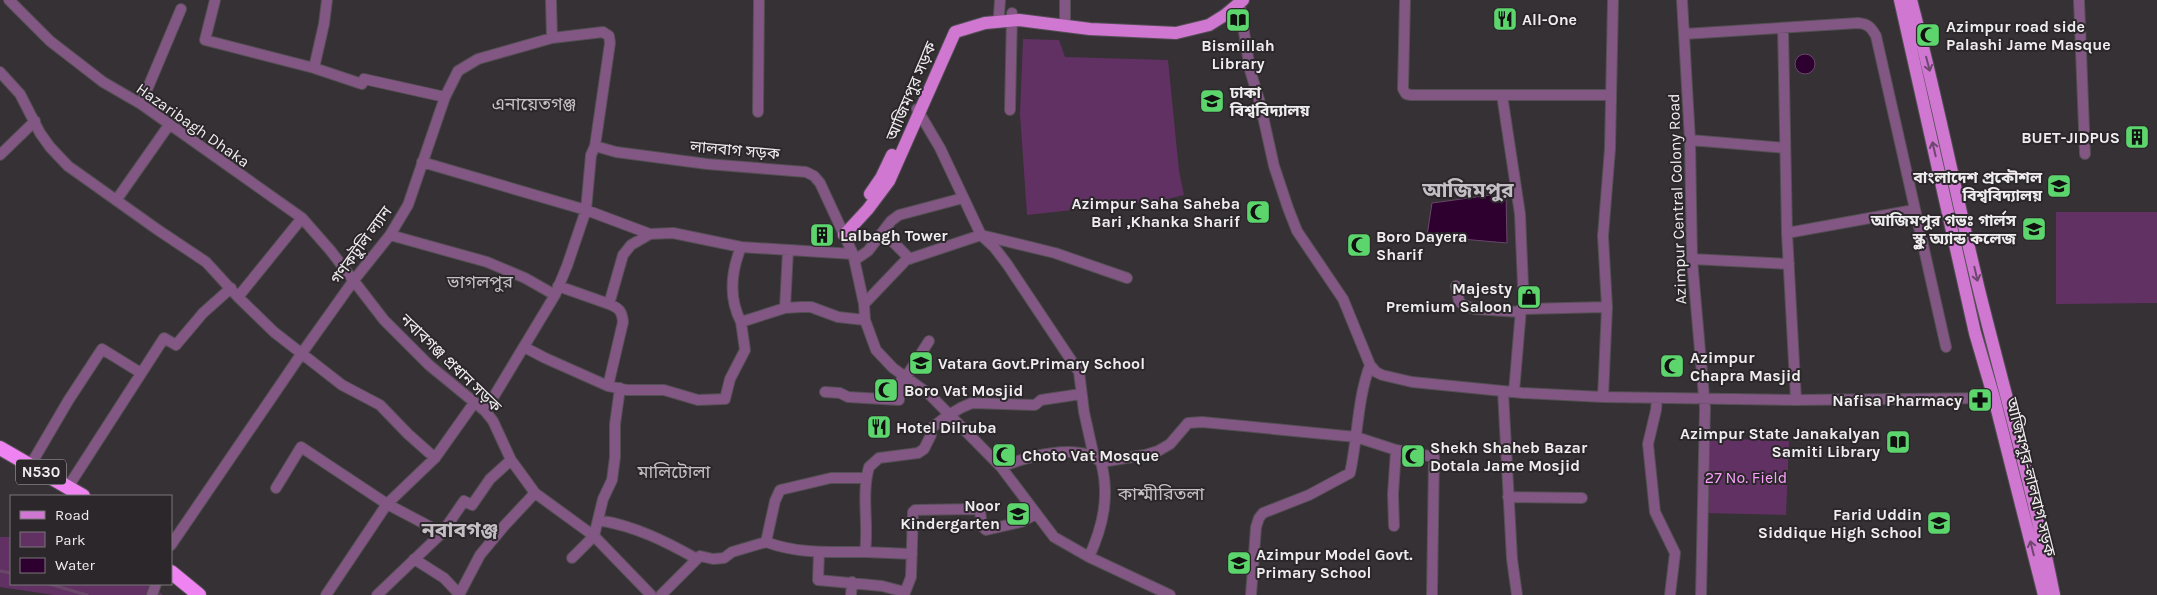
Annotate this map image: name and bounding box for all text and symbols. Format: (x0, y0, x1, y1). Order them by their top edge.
restaurant icon: All-One (1492, 6, 1518, 32)
library icon: Bismillah Library (1225, 7, 1251, 33)
place label: All-One (1522, 10, 1577, 29)
place label: Azimpur road side Palashi Jame Masque (1946, 17, 2111, 54)
mosque icon: Azimpur road side Palashi Jame Masque (1915, 22, 1941, 48)
place label: Bismillah Library (1201, 36, 1275, 73)
street label: আজিমপুর সড়ক (881, 38, 941, 144)
one-way arrow (1924, 56, 1933, 72)
street label: Hazaribagh Dhaka (133, 79, 253, 171)
place label: ঢাকা বিশ্ববিদ্যালয় (1229, 83, 1311, 120)
school or university icon: ঢাকা বিশ্ববিদ্যালয় (1199, 88, 1225, 114)
district label: এনায়েতগঞ্জ (492, 93, 576, 115)
street label: Azimpur Central Colony Road (1664, 93, 1690, 305)
building icon: BUET-JIDPUS (2124, 124, 2150, 150)
place label: BUET-JIDPUS (2021, 128, 2120, 147)
street label: লালবাগ সড়ক (688, 137, 782, 163)
one-way arrow (1929, 142, 1938, 158)
place label: বাংলাদেশ প্রকৌশল বিশ্ববিদ্যালয় (1912, 168, 2043, 205)
school or university icon: বাংলাদেশ প্রকৌশল বিশ্ববিদ্যালয় (2046, 173, 2072, 199)
district label: আজিমপুর (1421, 178, 1514, 202)
place label: Azimpur Saha Saheba Bari ,Khanka Sharif (1071, 194, 1240, 231)
mosque icon: Azimpur Saha Saheba Bari ,Khanka Sharif (1245, 199, 1271, 225)
street label: গণকটুলি ল্যান (326, 202, 396, 288)
place label: আজিমপুর গভঃ গার্লস স্কুল অ্যান্ড কলেজ (1870, 210, 2017, 250)
school or university icon: আজিমপুর গভঃ গার্লস স্কুল অ্যান্ড কলেজ (2021, 216, 2047, 242)
building icon: Lalbagh Tower (809, 222, 835, 248)
place label: Lalbagh Tower (840, 226, 948, 245)
place label: Boro Dayera Sharif (1376, 227, 1467, 264)
mosque icon: Boro Dayera Sharif (1346, 232, 1372, 258)
one-way arrow (1971, 265, 1981, 281)
district label: ভাগলপুর (446, 271, 513, 293)
place label: Majesty Premium Saloon (1386, 279, 1512, 316)
shop icon: Majesty Premium Saloon (1516, 284, 1542, 310)
street label: নবাবগঞ্জ প্রধান সড়ক (396, 309, 506, 417)
place label: Azimpur Chapra Masjid (1690, 348, 1801, 385)
school or university icon: Vatara Govt.Primary School (908, 350, 934, 376)
mosque icon: Azimpur Chapra Masjid (1659, 353, 1685, 379)
place label: Vatara Govt.Primary School (938, 354, 1145, 373)
mosque icon: Boro Vat Mosjid (873, 377, 899, 403)
place label: Boro Vat Mosjid (904, 381, 1023, 400)
pharmacy icon: Nafisa Pharmacy (1967, 387, 1993, 413)
place label: Nafisa Pharmacy (1832, 391, 1962, 410)
street label: আজিমপুর-লালবাগ সড়ক (2002, 395, 2060, 559)
restaurant icon: Hotel Dilruba (866, 414, 892, 440)
place label: Hotel Dilruba (896, 418, 997, 437)
place label: Azimpur State Janakalyan Samiti Library (1680, 424, 1880, 461)
library icon: Azimpur State Janakalyan Samiti Library (1885, 429, 1911, 455)
place label: Shekh Shaheb Bazar Dotala Jame Mosjid (1430, 438, 1588, 475)
mosque icon: Choto Vat Mosque (991, 442, 1017, 468)
mosque icon: Shekh Shaheb Bazar Dotala Jame Mosjid (1400, 443, 1426, 469)
place label: Choto Vat Mosque (1022, 446, 1159, 465)
road number: N530 (16, 460, 66, 484)
district label: মালিটোলা (637, 461, 711, 483)
park label: 27 No. Field (1705, 468, 1787, 487)
district label: কাশ্মীরিতলা (1117, 483, 1205, 505)
legend (10, 495, 172, 585)
place label: Noor Kindergarten (900, 496, 1001, 533)
school or university icon: Noor Kindergarten (1005, 501, 1031, 527)
place label: Farid Uddin Siddique High School (1758, 505, 1922, 542)
text: Road (55, 506, 90, 524)
school or university icon: Farid Uddin Siddique High School (1926, 510, 1952, 536)
district label: নবাবগঞ্জ (421, 518, 498, 542)
text: Park (55, 531, 85, 549)
one-way arrow (2027, 540, 2036, 556)
place label: Azimpur Model Govt. Primary School (1256, 545, 1413, 582)
school or university icon: Azimpur Model Govt. Primary School (1226, 550, 1252, 576)
text: Water (55, 556, 96, 574)

